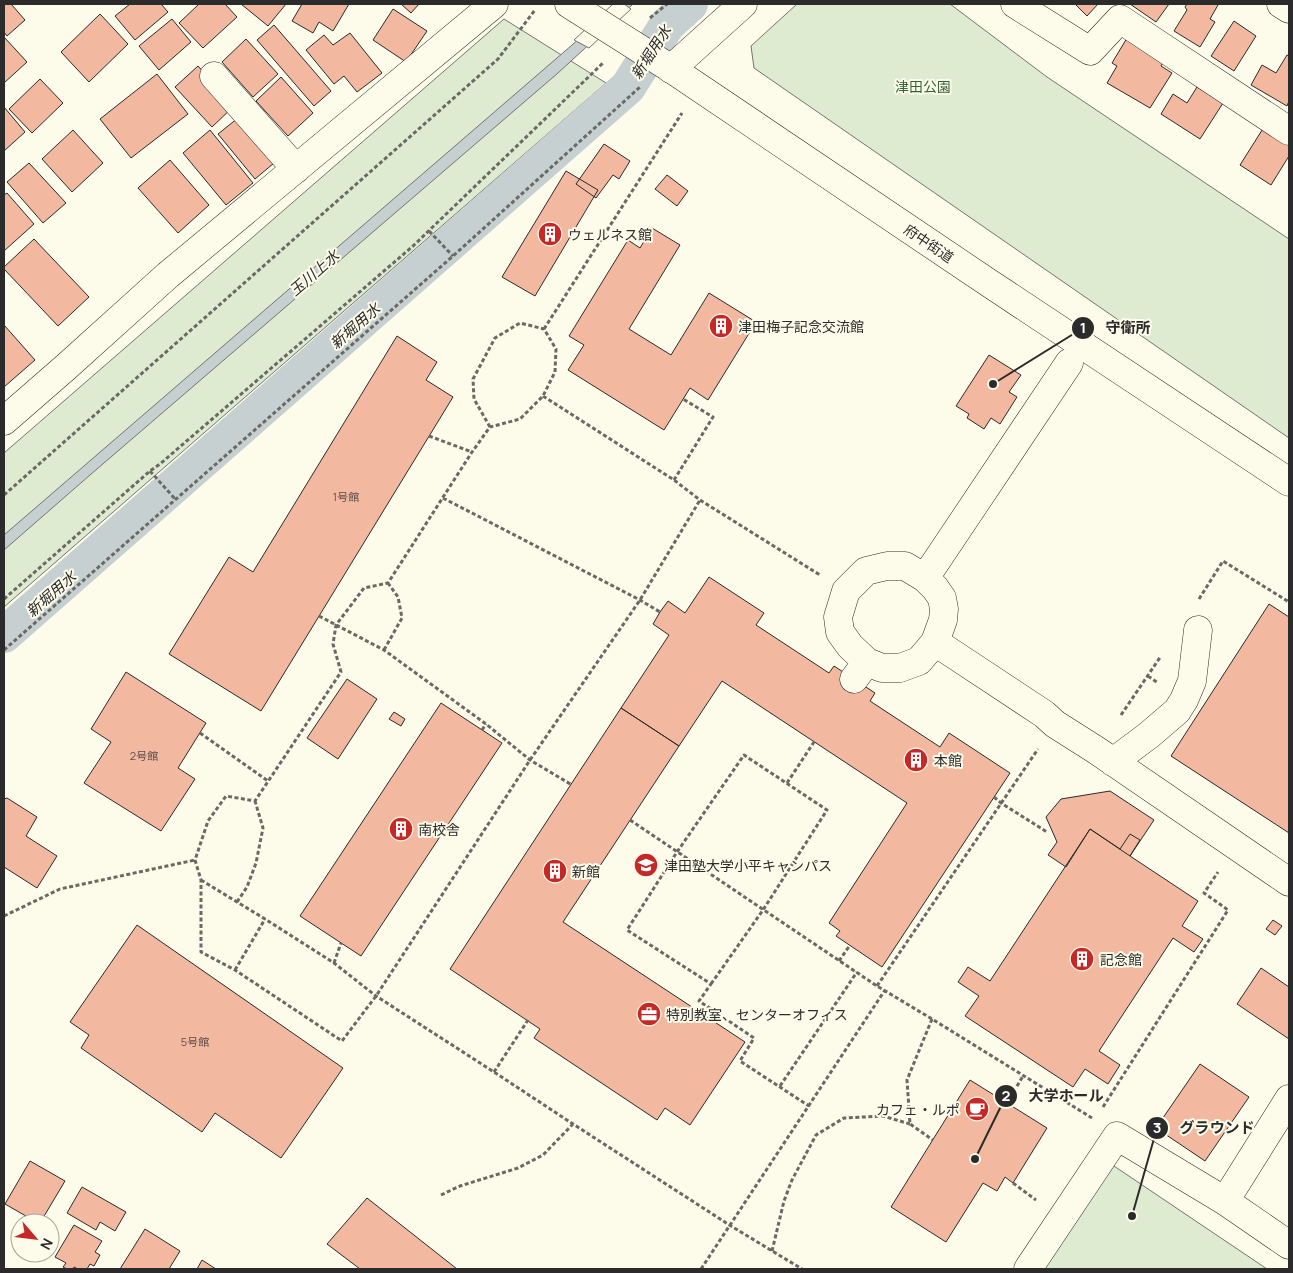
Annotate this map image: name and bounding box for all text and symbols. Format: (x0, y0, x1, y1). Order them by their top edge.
water label: 新堀用水 (626, 19, 677, 83)
park label: 津田公園 (895, 77, 951, 96)
street label: 府中街道 (900, 219, 958, 267)
building icon: ウェルネス館 (537, 221, 563, 247)
place label: ウェルネス館 (568, 225, 652, 244)
water label: 玉川上水 (284, 244, 345, 301)
water label: 新堀用水 (325, 297, 386, 354)
building icon: 津田梅子記念交流館 (708, 313, 734, 339)
callout: 守衛所 (1070, 313, 1160, 343)
place label: 津田梅子記念交流館 (738, 317, 864, 336)
text: 1 (1080, 317, 1086, 338)
text: 守衛所 (1105, 317, 1151, 338)
house number: 1号館 (333, 489, 359, 504)
water label: 新堀用水 (21, 565, 82, 622)
building icon: 本館 (903, 747, 929, 773)
house number: 2号館 (130, 748, 158, 763)
place label: 本館 (934, 751, 962, 770)
building icon: 南校舎 (388, 816, 414, 842)
place label: 南校舎 (418, 820, 460, 839)
school or university icon: 津田塾大学小平キャンパス (633, 852, 659, 878)
place label: 津田塾大学小平キャンパス (664, 856, 832, 875)
building icon: 新館 (542, 858, 568, 884)
place label: 新館 (572, 862, 600, 881)
building icon: 記念館 (1069, 946, 1095, 972)
place label: 記念館 (1100, 950, 1142, 969)
office icon: 特別教室、センターオフィス (636, 1001, 662, 1027)
place label: 特別教室、センターオフィス (666, 1005, 848, 1024)
house number: 5号館 (181, 1034, 209, 1049)
callout: 大学ホール (993, 1081, 1113, 1111)
text: 2 (1002, 1085, 1011, 1106)
text: 大学ホール (1028, 1085, 1104, 1106)
cafe icon: カフェ・ルポ (964, 1096, 990, 1122)
place label: カフェ・ルポ (876, 1100, 960, 1119)
callout: グラウンド (1145, 1113, 1265, 1143)
text: 3 (1153, 1117, 1161, 1138)
text: グラウンド (1179, 1117, 1255, 1138)
north arrow (10, 1213, 60, 1263)
text: N (36, 1235, 58, 1253)

